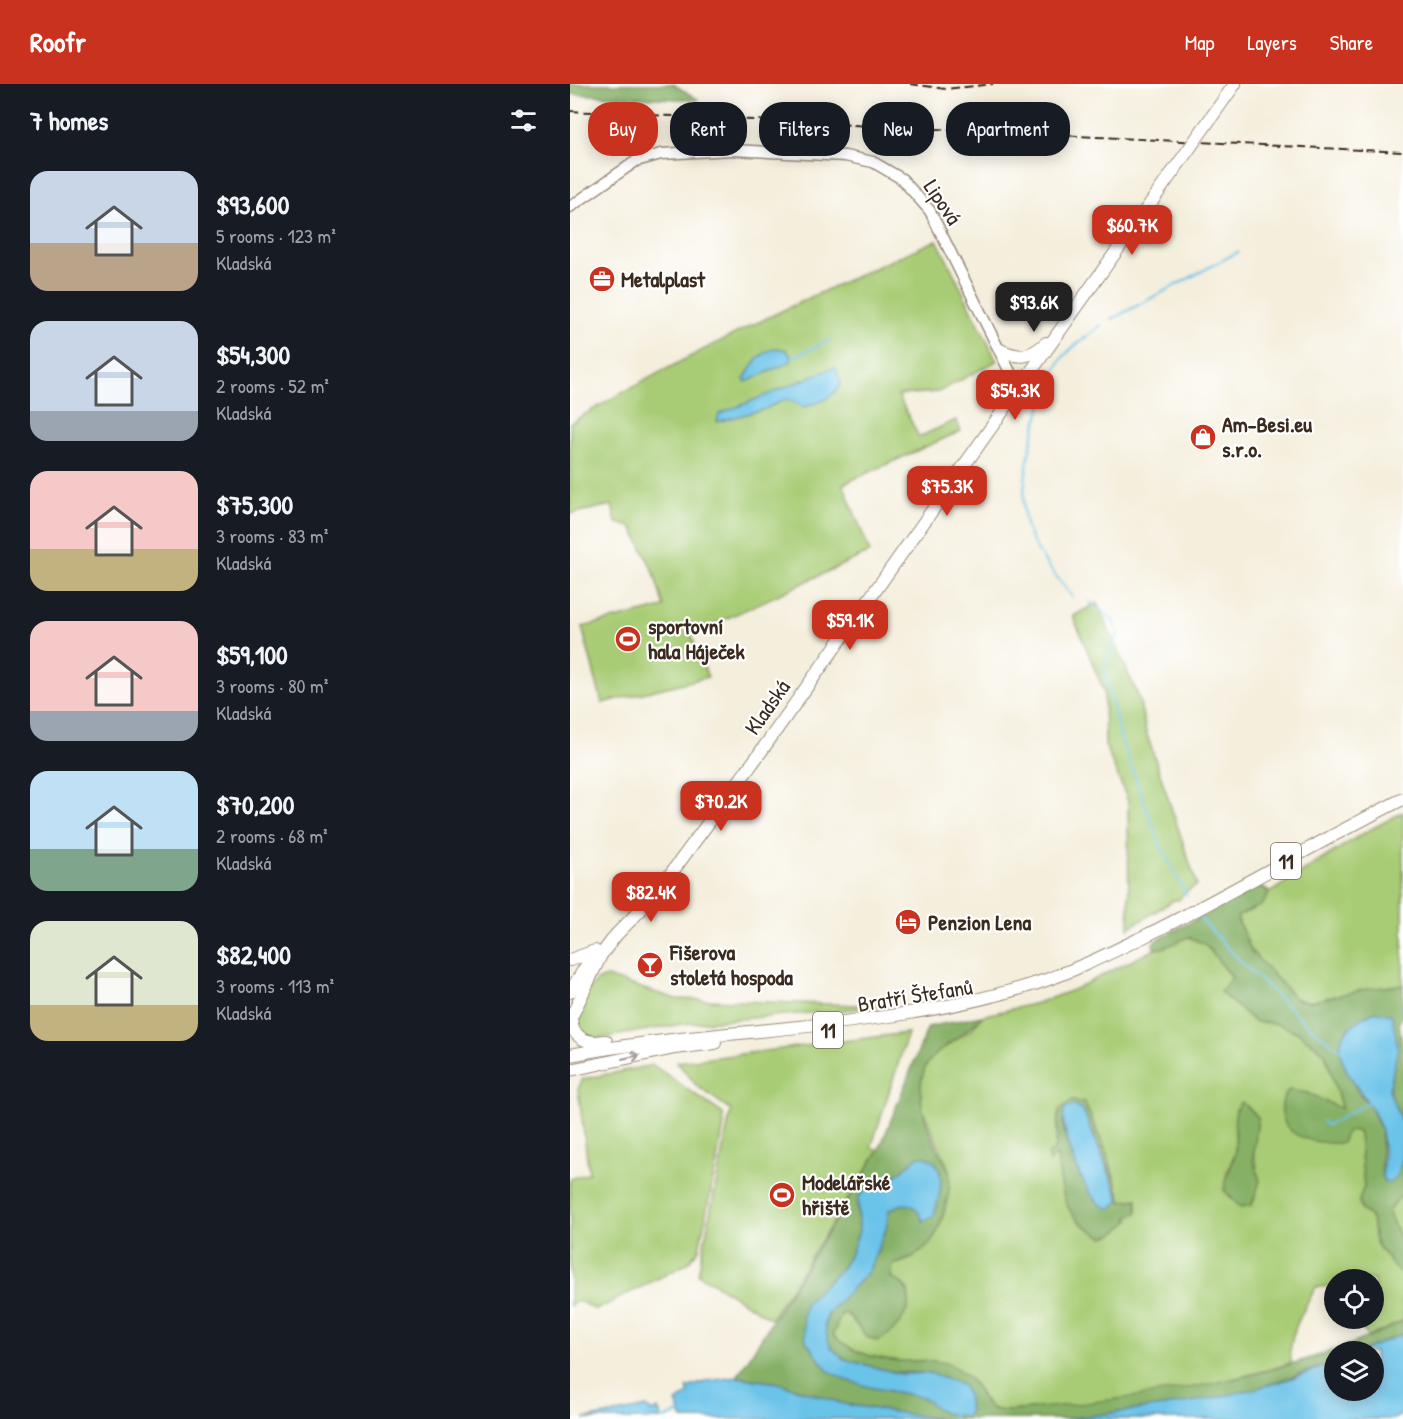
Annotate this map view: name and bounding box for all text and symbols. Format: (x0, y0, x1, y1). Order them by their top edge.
text: Roofr (30, 23, 86, 61)
text: Map (1185, 28, 1214, 57)
text: Layers (1247, 28, 1297, 57)
text: Share (1330, 28, 1373, 57)
chip: Buy (588, 102, 658, 156)
chip: Rent (670, 102, 747, 156)
chip: Filters (759, 102, 850, 156)
chip: New (862, 102, 934, 156)
chip: Apartment (946, 102, 1070, 156)
text: 7 homes (30, 103, 108, 138)
icon: filters (507, 104, 540, 137)
street label: Lipová (917, 173, 969, 231)
text: $93,600 (216, 187, 289, 222)
icon: home (78, 195, 150, 267)
pin: $60.7K (1083, 205, 1181, 256)
text: $60.7K (1106, 211, 1158, 238)
text: 5 rooms · 123 m² (216, 222, 336, 249)
text: Kladská (216, 249, 271, 276)
office icon: Metalplast (587, 264, 617, 294)
place label: Metalplast (621, 264, 706, 295)
pin: $93.6K (985, 282, 1083, 333)
text: $93.6K (1009, 288, 1059, 315)
text: $54,300 (216, 337, 290, 372)
icon: home (78, 345, 150, 417)
pin: $54.3K (966, 370, 1064, 421)
text: 2 rooms · 52 m² (216, 372, 329, 399)
text: $54.3K (990, 376, 1040, 403)
text: Kladská (216, 399, 271, 426)
place label: Am-Besi.eu s.r.o. (1222, 409, 1312, 464)
shop icon: Am-Besi.eu s.r.o. (1188, 422, 1218, 452)
pin: $75.3K (898, 466, 996, 517)
text: $75.3K (921, 472, 973, 499)
text: $75,300 (216, 487, 293, 522)
icon: home (78, 495, 150, 567)
text: 3 rooms · 83 m² (216, 522, 328, 549)
text: Kladská (216, 549, 271, 576)
pin: $59.1K (801, 600, 899, 651)
text: $59.1K (826, 606, 874, 633)
place label: sportovní hala Háječek (648, 611, 746, 666)
sports icon: sportovní hala Háječek (613, 624, 643, 654)
text: $59,100 (216, 637, 288, 672)
icon: home (78, 645, 150, 717)
text: 3 rooms · 80 m² (216, 672, 328, 699)
street label: Kladská (737, 673, 797, 741)
text: Kladská (216, 699, 271, 726)
pin: $70.2K (672, 781, 770, 832)
text: $70,200 (216, 787, 294, 822)
text: $70.2K (694, 787, 748, 814)
icon: home (78, 795, 150, 867)
text: 2 rooms · 68 m² (216, 822, 328, 849)
road number: 11 (1271, 843, 1301, 879)
text: Kladská (216, 849, 271, 876)
pin: $82.4K (602, 872, 700, 923)
text: $82.4K (626, 878, 676, 905)
hotel icon: Penzion Lena (893, 907, 923, 937)
place label: Penzion Lena (928, 907, 1031, 937)
text: $82,400 (216, 937, 291, 972)
place label: Fišerova stoletá hospoda (669, 937, 793, 993)
icon: home (78, 945, 150, 1017)
bar icon: Fišerova stoletá hospoda (635, 950, 665, 980)
street label: Bratří Štefanů (855, 971, 975, 1019)
text: 3 rooms · 113 m² (216, 972, 334, 999)
text: Kladská (216, 999, 271, 1026)
road number: 11 (813, 1012, 843, 1048)
one-way arrow (622, 1050, 641, 1062)
place label: Modelářské hřiště (802, 1167, 891, 1222)
sports icon: Modelářské hřiště (767, 1180, 797, 1210)
map controls (1324, 1269, 1384, 1401)
button: locate (1324, 1269, 1384, 1329)
button: layers (1324, 1341, 1384, 1401)

